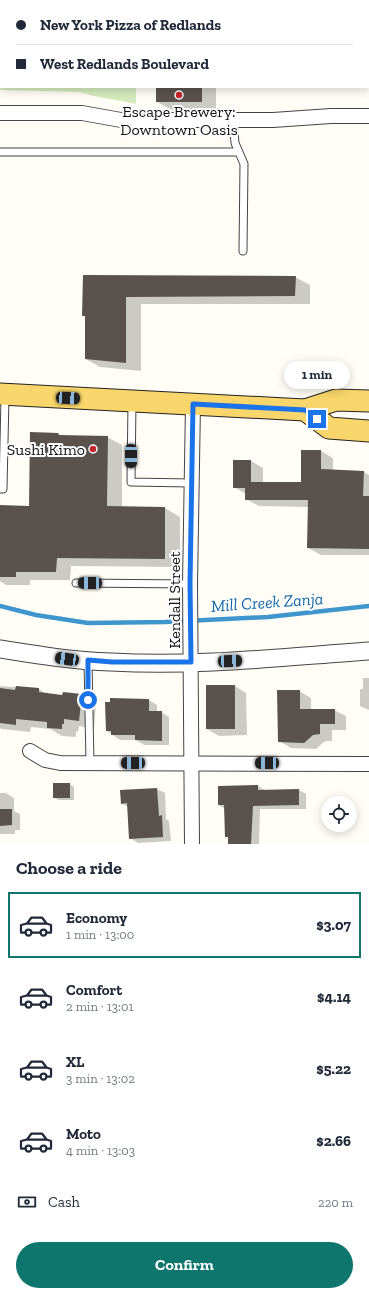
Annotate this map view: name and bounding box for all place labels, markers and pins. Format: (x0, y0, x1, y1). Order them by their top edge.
marker: Escape Brewery: Downtown Oasis (174, 90, 184, 100)
place label: Escape Brewery: Downtown Oasis (120, 102, 238, 139)
place label: Sushi Kimo (7, 440, 85, 459)
marker: Sushi Kimo (88, 444, 98, 454)

